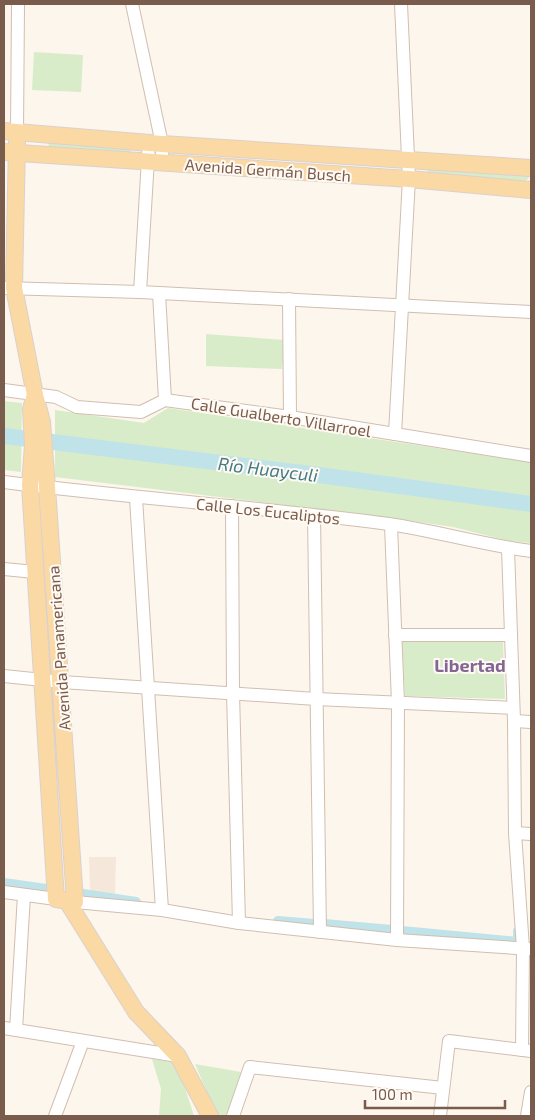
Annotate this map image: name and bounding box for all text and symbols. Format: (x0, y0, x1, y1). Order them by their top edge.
street label: Avenida Germán Busch (184, 154, 352, 185)
street label: Calle Gualberto Villarroel (190, 393, 373, 440)
water label: Río Huayculi (217, 452, 320, 486)
street label: Calle Los Eucaliptos (195, 494, 341, 528)
street label: Avenida Panamericana (43, 565, 74, 731)
district label: Libertad (434, 654, 506, 676)
scale bar (365, 1078, 505, 1110)
text: 100 m (372, 1085, 413, 1103)

